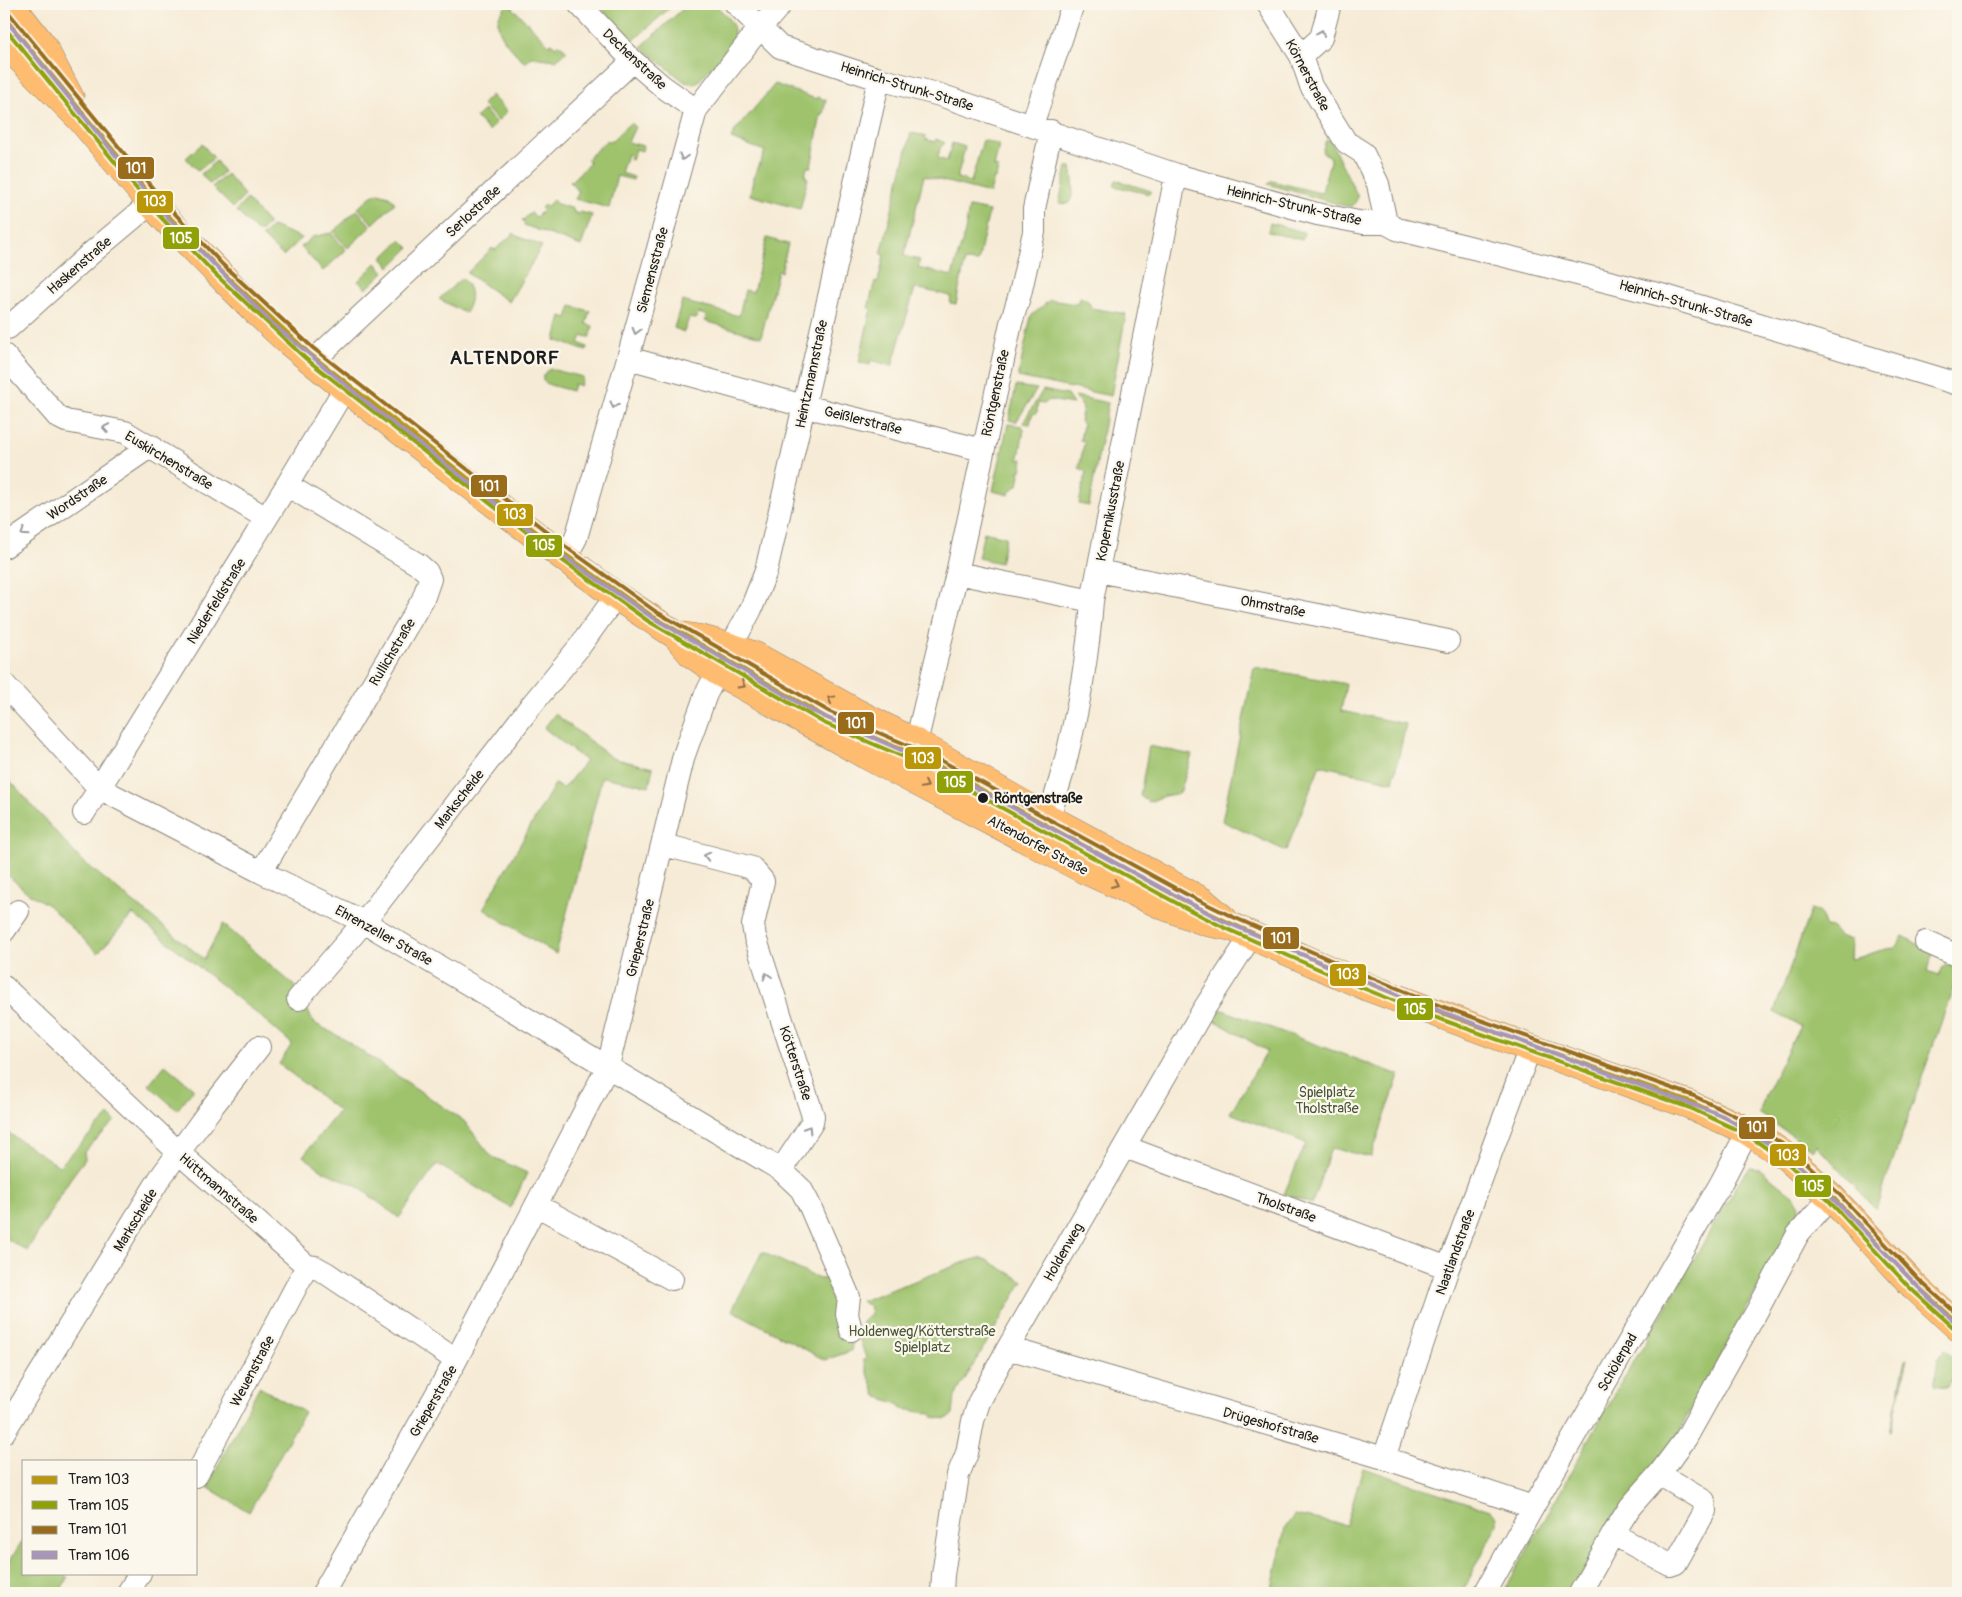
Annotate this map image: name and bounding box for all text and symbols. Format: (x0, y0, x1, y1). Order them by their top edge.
street label: Dechenstraße (599, 25, 670, 93)
one-way arrow (1315, 30, 1325, 39)
street label: Körnerstraße (1282, 36, 1334, 114)
street label: Heinrich-Strunk-Straße (838, 58, 975, 115)
one-way arrow (679, 153, 689, 161)
line badge: 101 (117, 156, 155, 180)
text: 101 (126, 160, 146, 177)
street label: Serlostraße (442, 182, 504, 241)
street label: Heinrich-Strunk-Straße (1225, 182, 1363, 229)
line badge: 103 (136, 190, 174, 214)
text: 103 (144, 193, 167, 210)
street label: Siemensstraße (633, 225, 672, 315)
line badge: 105 (162, 226, 200, 250)
text: 105 (170, 230, 193, 247)
street label: Haskenstraße (44, 233, 115, 298)
street label: Heinrich-Strunk-Straße (1617, 276, 1755, 331)
street label: Heintzmannstraße (792, 318, 831, 430)
one-way arrow (631, 326, 641, 335)
district label: ALTENDORF (450, 346, 560, 370)
street label: Röntgenstraße (978, 348, 1013, 438)
one-way arrow (610, 401, 620, 409)
street label: Geißlerstraße (822, 403, 904, 438)
one-way arrow (102, 424, 111, 434)
street label: Euskirchenstraße (122, 427, 216, 493)
street label: Kopernikusstraße (1092, 459, 1129, 563)
street label: Wordstraße (44, 471, 111, 524)
line badge: 101 (470, 474, 508, 498)
text: 101 (479, 478, 499, 495)
line badge: 103 (496, 503, 534, 527)
text: 103 (504, 506, 527, 523)
one-way arrow (21, 527, 30, 536)
line badge: 105 (525, 534, 563, 558)
text: 105 (533, 537, 556, 554)
street label: Niederfeldstraße (183, 555, 250, 647)
street label: Ohmstraße (1239, 592, 1307, 621)
street label: Rullichstraße (366, 615, 419, 689)
one-way arrow (736, 679, 745, 689)
one-way arrow (827, 695, 836, 705)
line badge: 101 (837, 711, 875, 735)
text: 101 (846, 715, 866, 732)
line badge: 103 (904, 746, 942, 770)
text: 103 (912, 750, 935, 767)
street label: Markscheide (431, 766, 488, 832)
line badge: 105 (936, 770, 974, 794)
text: 105 (944, 774, 967, 791)
one-way arrow (919, 779, 928, 789)
place label: Röntgenstraße (994, 790, 1084, 807)
marker: Röntgenstraße (976, 791, 990, 805)
street label: Altendorfer Straße (985, 812, 1091, 879)
one-way arrow (702, 851, 711, 862)
one-way arrow (1110, 877, 1119, 888)
street label: Grieperstraße (623, 897, 658, 979)
street label: Ehrenzeller Straße (332, 902, 436, 969)
line badge: 101 (1262, 926, 1300, 950)
text: 101 (1271, 930, 1291, 947)
line badge: 103 (1329, 963, 1367, 987)
text: 103 (1337, 966, 1360, 983)
one-way arrow (763, 972, 773, 981)
line badge: 105 (1396, 997, 1434, 1021)
text: 105 (1404, 1001, 1427, 1018)
street label: Kötterstraße (776, 1024, 816, 1103)
park label: Spielplatz Tholstraße (1295, 1084, 1359, 1117)
line badge: 101 (1738, 1116, 1776, 1140)
text: 101 (1747, 1119, 1767, 1136)
one-way arrow (801, 1126, 811, 1135)
line badge: 103 (1769, 1143, 1807, 1167)
text: 103 (1777, 1147, 1800, 1164)
street label: Hüttmannstraße (176, 1149, 262, 1227)
line badge: 105 (1794, 1174, 1832, 1198)
text: 105 (1802, 1178, 1825, 1195)
street label: Markscheide (110, 1186, 161, 1255)
street label: Tholstraße (1253, 1189, 1318, 1226)
street label: Naatlandstraße (1432, 1207, 1479, 1297)
street label: Holdenweg (1040, 1220, 1087, 1284)
park label: Holdenweg/Kötterstraße Spielplatz (849, 1323, 996, 1356)
street label: Schölerpad (1594, 1330, 1641, 1395)
street label: Weuenstraße (227, 1333, 278, 1410)
street label: Grieperstraße (406, 1362, 461, 1440)
street label: Drügeshofstraße (1221, 1404, 1321, 1447)
legend (22, 1460, 198, 1574)
text: Tram 103 (68, 1470, 129, 1489)
text: Tram 105 (68, 1496, 129, 1515)
text: Tram 101 (68, 1520, 127, 1539)
text: Tram 106 (68, 1546, 130, 1565)

